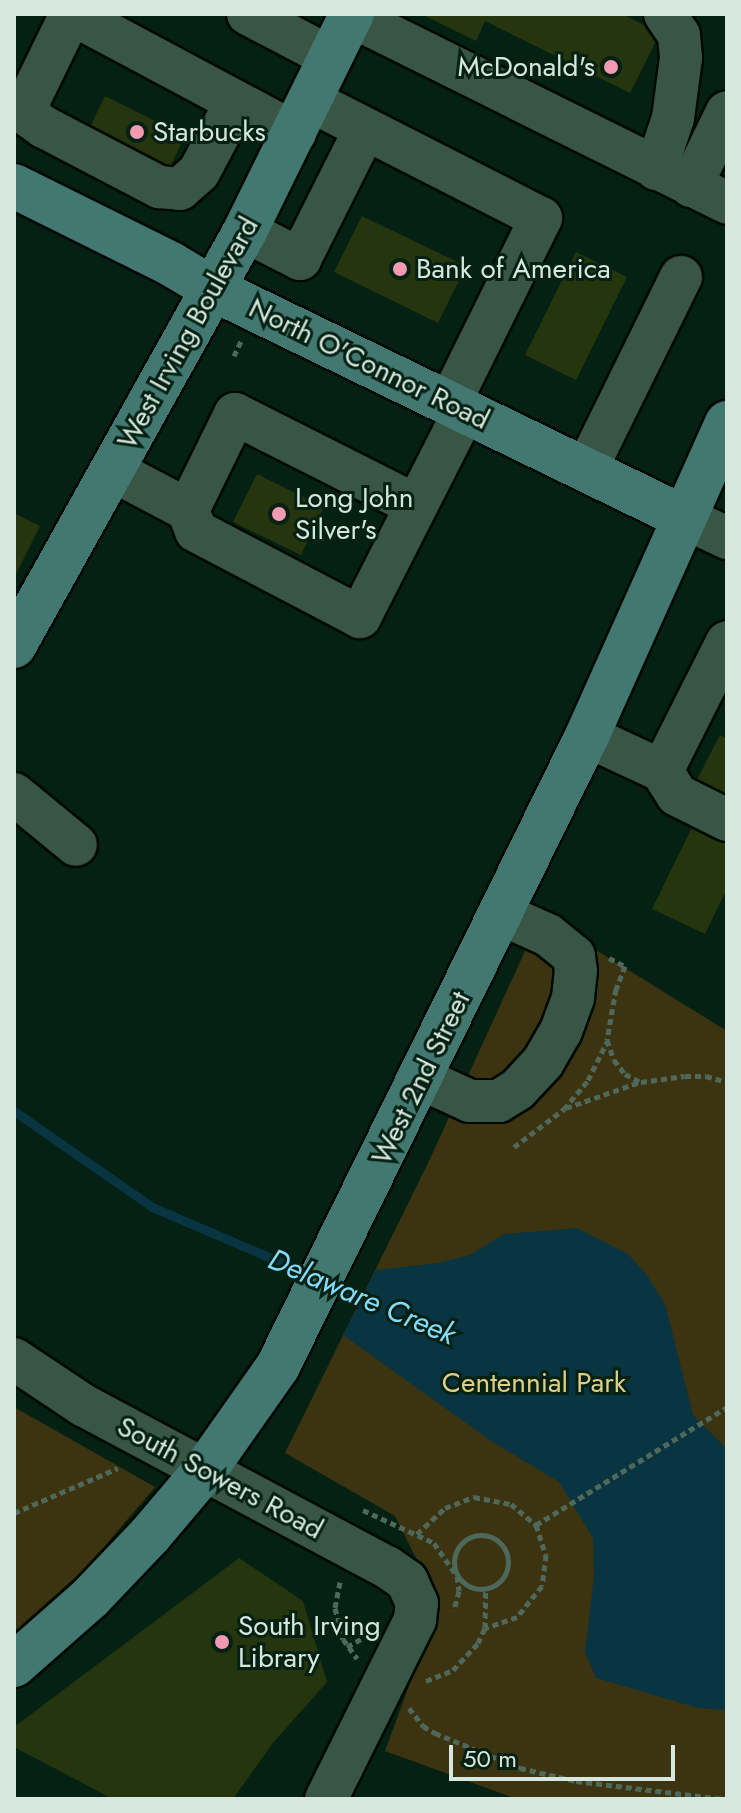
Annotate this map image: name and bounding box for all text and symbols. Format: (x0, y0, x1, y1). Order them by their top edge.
place label: McDonald's (458, 50, 595, 84)
marker: McDonald's (602, 58, 620, 76)
place label: Starbucks (153, 115, 266, 149)
marker: Starbucks (128, 123, 146, 141)
street label: West Irving Boulevard (110, 211, 266, 455)
place label: Bank of America (416, 252, 611, 286)
marker: Bank of America (391, 260, 409, 278)
street label: North O'Connor Road (243, 291, 495, 437)
place label: Long John Silver's (295, 481, 413, 547)
marker: Long John Silver's (270, 505, 288, 523)
street label: West 2nd Street (365, 986, 477, 1170)
water label: Delaware Creek (263, 1241, 461, 1353)
park label: Centennial Park (442, 1366, 626, 1400)
street label: South Sowers Road (111, 1410, 329, 1546)
place label: South Irving Library (238, 1609, 381, 1675)
marker: South Irving Library (213, 1633, 231, 1651)
scale bar (453, 1729, 679, 1779)
text: 50 m (463, 1741, 517, 1776)

